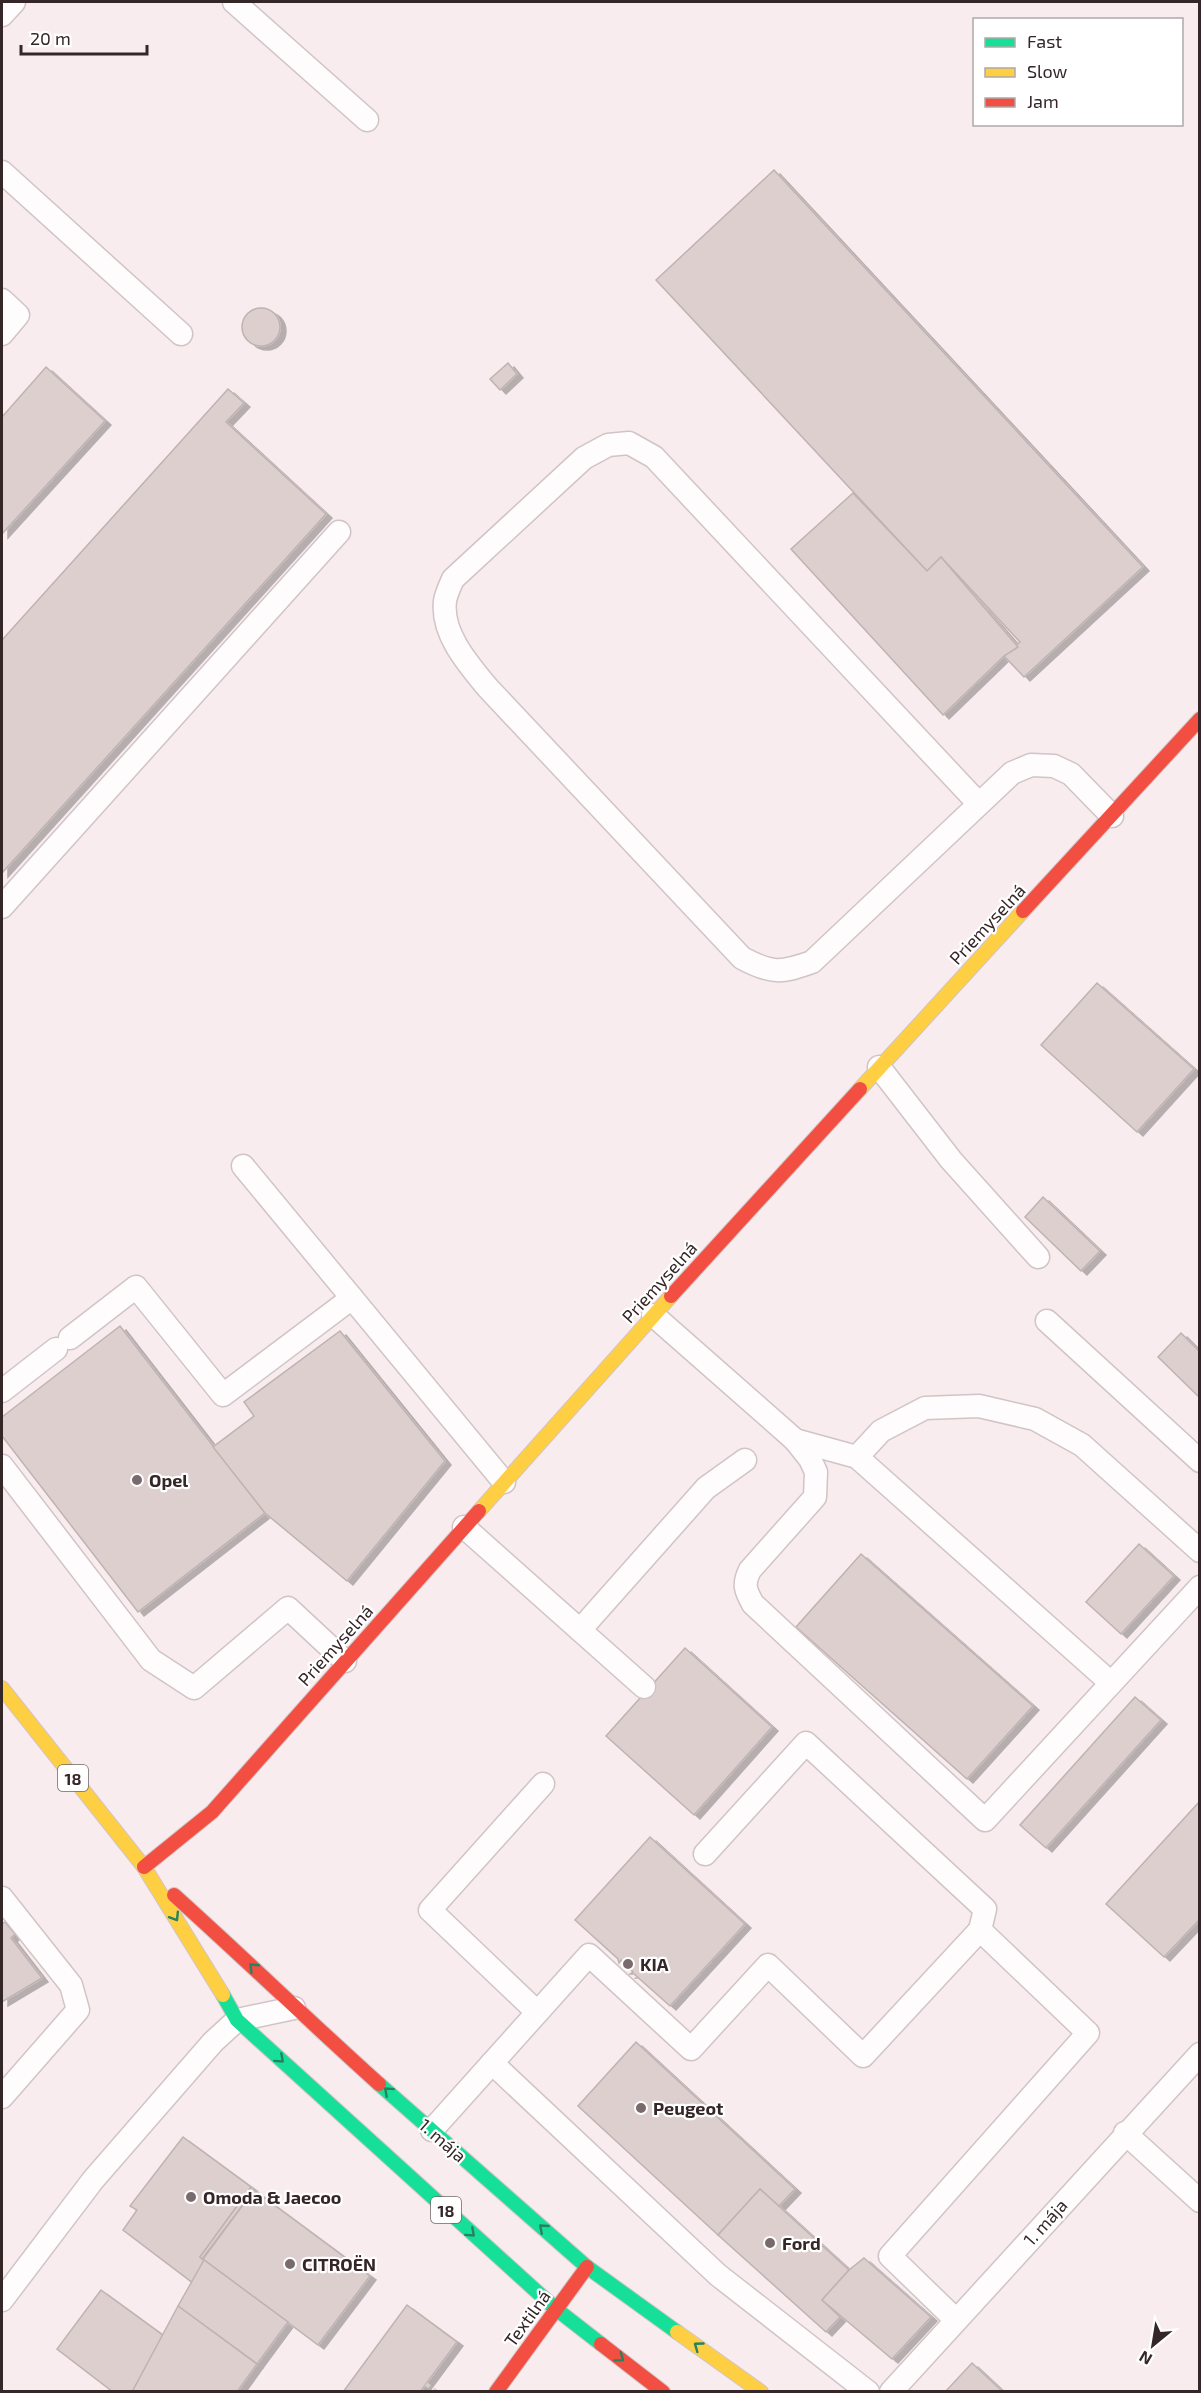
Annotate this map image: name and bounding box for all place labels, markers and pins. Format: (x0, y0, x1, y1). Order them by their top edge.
place label: Opel (149, 1469, 188, 1491)
marker: Opel (130, 1473, 144, 1487)
place label: KIA (640, 1953, 669, 1975)
marker: KIA (621, 1957, 635, 1971)
place label: Peugeot (653, 2097, 724, 2119)
marker: Peugeot (634, 2101, 648, 2115)
place label: Omoda & Jaecoo (203, 2186, 341, 2208)
marker: Omoda & Jaecoo (184, 2190, 198, 2204)
place label: Ford (782, 2232, 821, 2254)
marker: Ford (763, 2236, 777, 2250)
place label: CITROËN (302, 2253, 376, 2275)
marker: CITROËN (283, 2257, 297, 2271)

